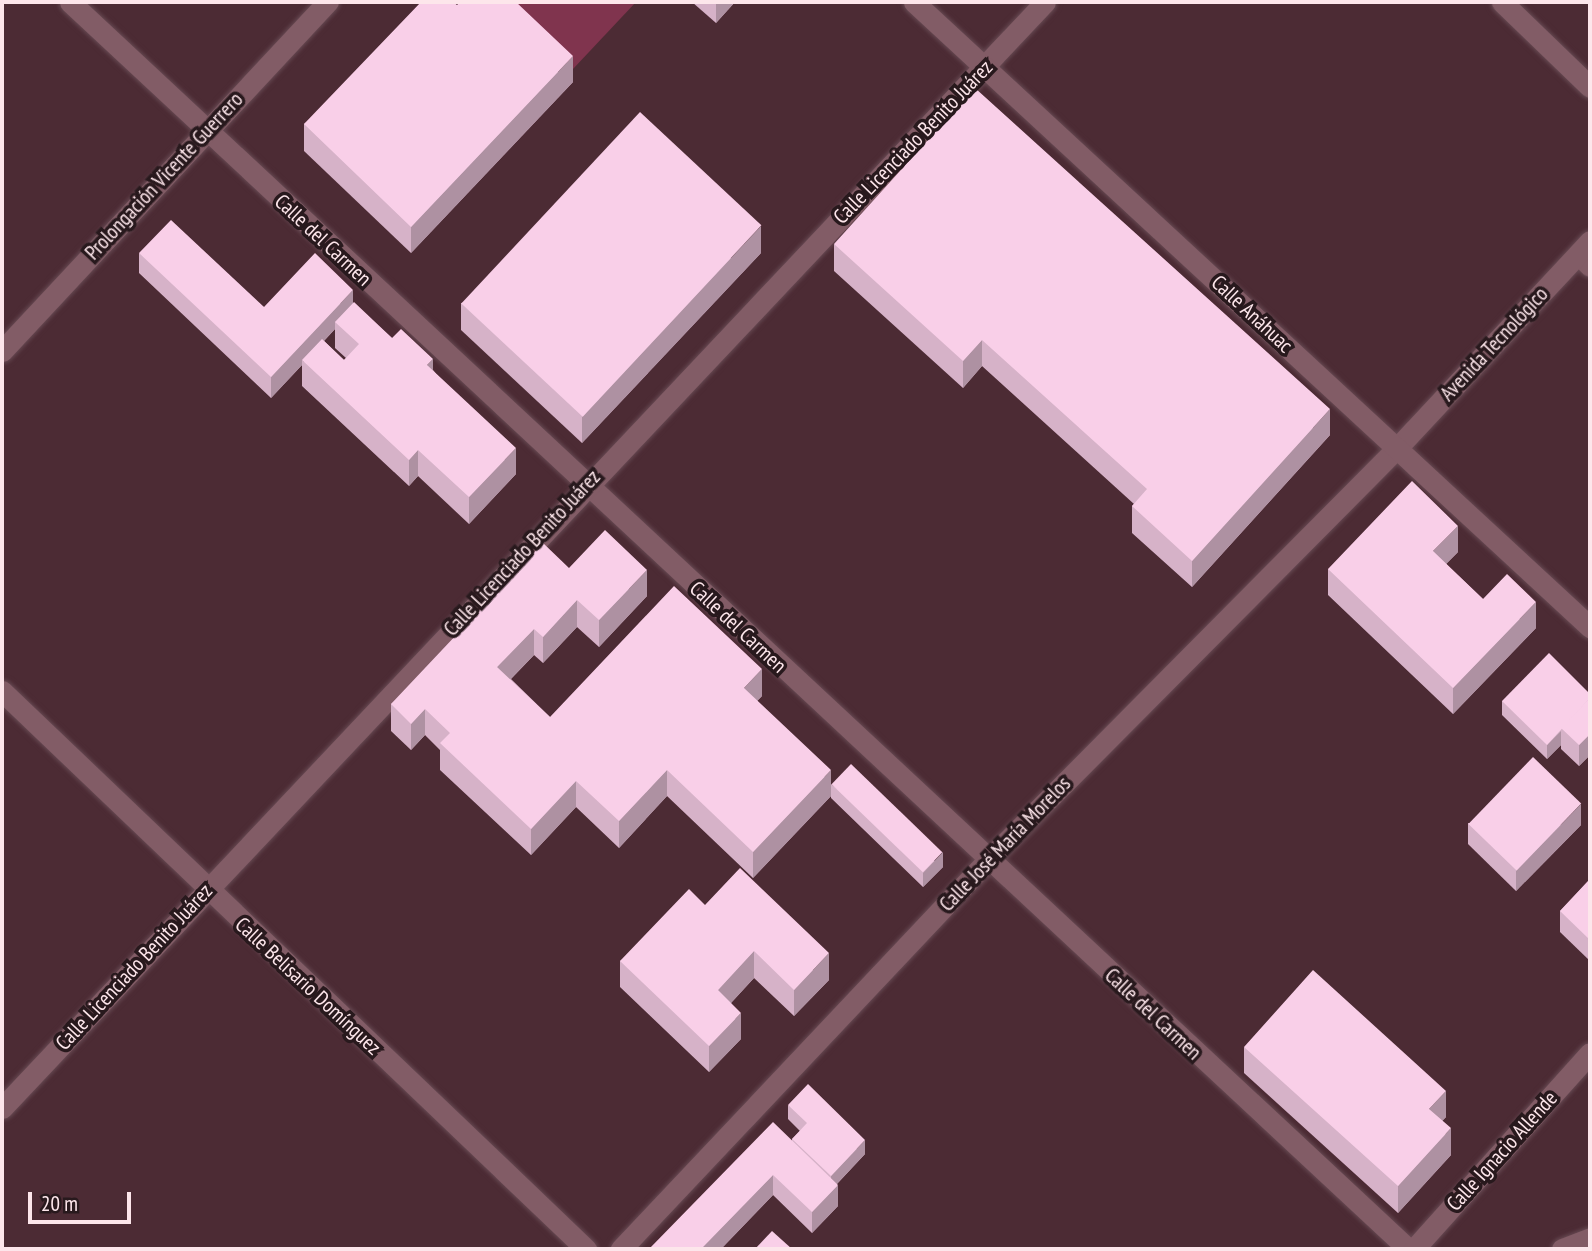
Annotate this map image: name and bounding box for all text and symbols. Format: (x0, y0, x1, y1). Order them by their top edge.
street label: Calle Licenciado Benito Juárez (828, 55, 998, 229)
street label: Prolongación Vicente Guerrero (80, 87, 248, 265)
street label: Calle del Carmen (269, 189, 377, 291)
street label: Calle Anáhuac (1206, 270, 1298, 358)
street label: Avenida Tecnológico (1435, 282, 1553, 406)
street label: Calle Licenciado Benito Juárez (438, 465, 606, 641)
street label: Calle del Carmen (684, 576, 792, 678)
street label: Calle José María Morelos (934, 771, 1076, 917)
street label: Calle Licenciado Benito Juárez (50, 879, 218, 1055)
street label: Calle Belisario Domínguez (230, 912, 386, 1060)
street label: Calle del Carmen (1099, 963, 1207, 1065)
street label: Calle Ignacio Allende (1441, 1086, 1563, 1216)
scale bar (32, 1178, 135, 1222)
text: 20 m (41, 1190, 78, 1217)

